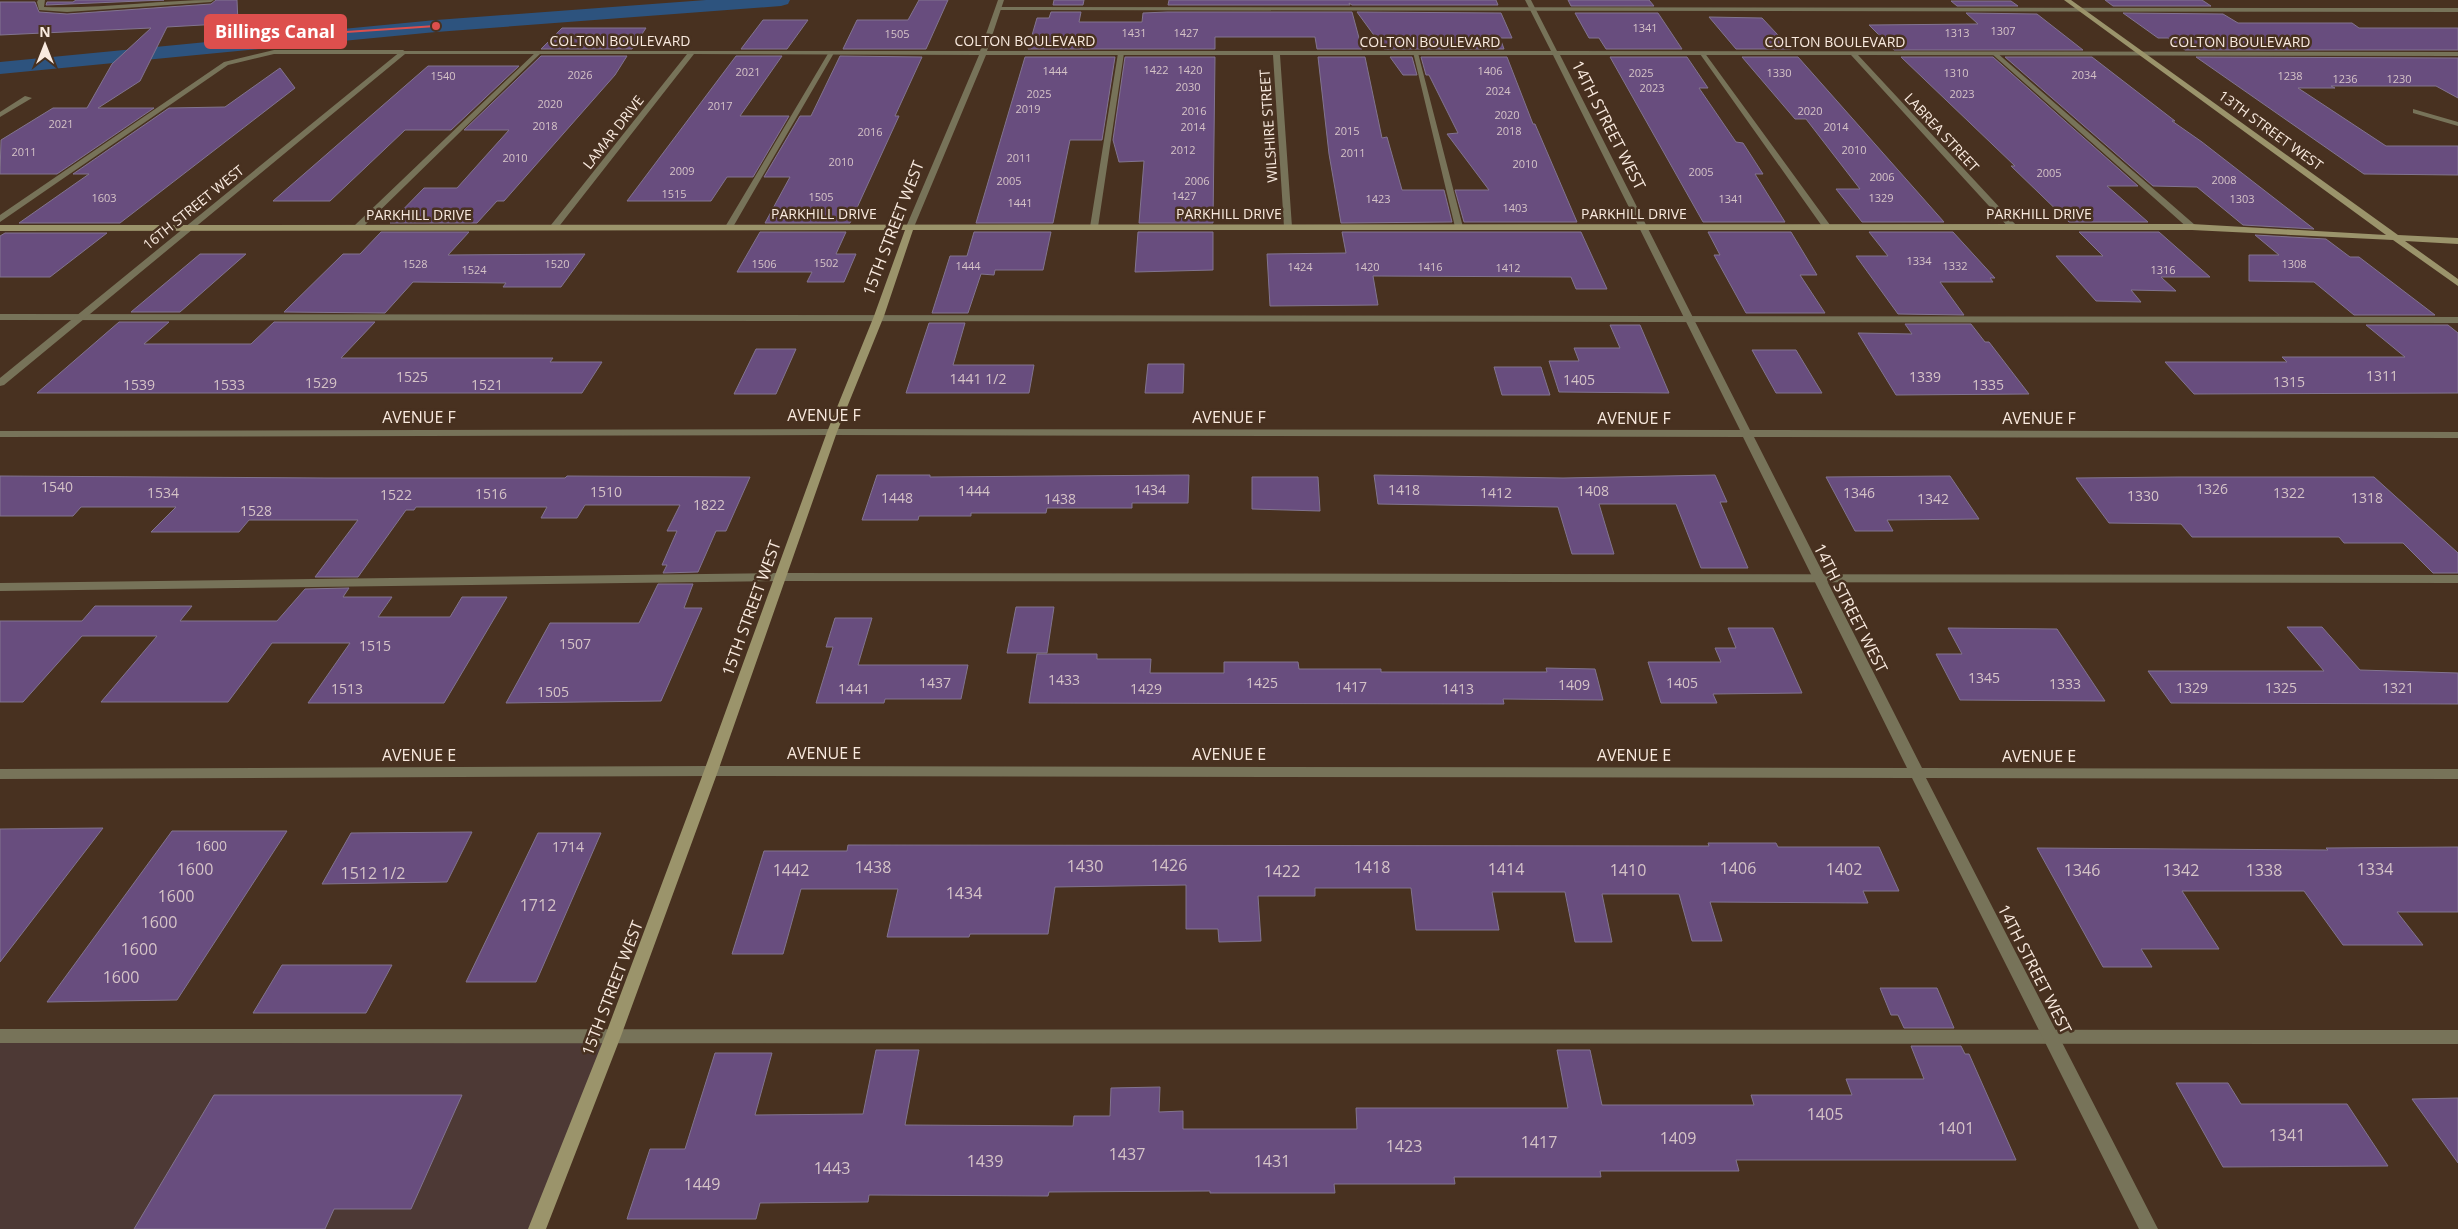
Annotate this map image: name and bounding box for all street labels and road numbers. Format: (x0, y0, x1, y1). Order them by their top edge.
street label: COLTON BOULEVARD (549, 31, 691, 50)
street label: COLTON BOULEVARD (954, 31, 1096, 50)
street label: COLTON BOULEVARD (1359, 32, 1501, 51)
street label: COLTON BOULEVARD (1764, 32, 1906, 51)
street label: COLTON BOULEVARD (2169, 32, 2311, 51)
street label: 14TH STREET WEST (1567, 57, 1651, 194)
street label: WILSHIRE STREET (1255, 68, 1281, 183)
street label: 13TH STREET WEST (2215, 86, 2327, 175)
street label: LABREA STREET (1900, 88, 1984, 176)
street label: LAMAR DRIVE (578, 91, 648, 173)
street label: 15TH STREET WEST (857, 157, 929, 298)
street label: 16TH STREET WEST (139, 160, 248, 254)
street label: PARKHILL DRIVE (771, 204, 877, 223)
street label: PARKHILL DRIVE (1176, 204, 1282, 223)
street label: PARKHILL DRIVE (1581, 204, 1687, 223)
street label: PARKHILL DRIVE (1986, 204, 2092, 223)
street label: PARKHILL DRIVE (366, 205, 472, 224)
street label: AVENUE F (787, 404, 861, 426)
street label: AVENUE F (382, 406, 456, 428)
street label: AVENUE F (1192, 406, 1266, 428)
street label: AVENUE F (1597, 407, 1671, 429)
street label: AVENUE F (2002, 407, 2076, 429)
street label: 15TH STREET WEST (716, 537, 786, 679)
street label: 14TH STREET WEST (1809, 540, 1893, 677)
street label: AVENUE E (787, 742, 861, 764)
street label: AVENUE E (1192, 743, 1266, 765)
street label: AVENUE E (382, 744, 456, 766)
street label: AVENUE E (1597, 744, 1671, 766)
street label: AVENUE E (2002, 745, 2076, 767)
street label: 14TH STREET WEST (1993, 901, 2077, 1038)
street label: 15TH STREET WEST (576, 917, 648, 1058)

